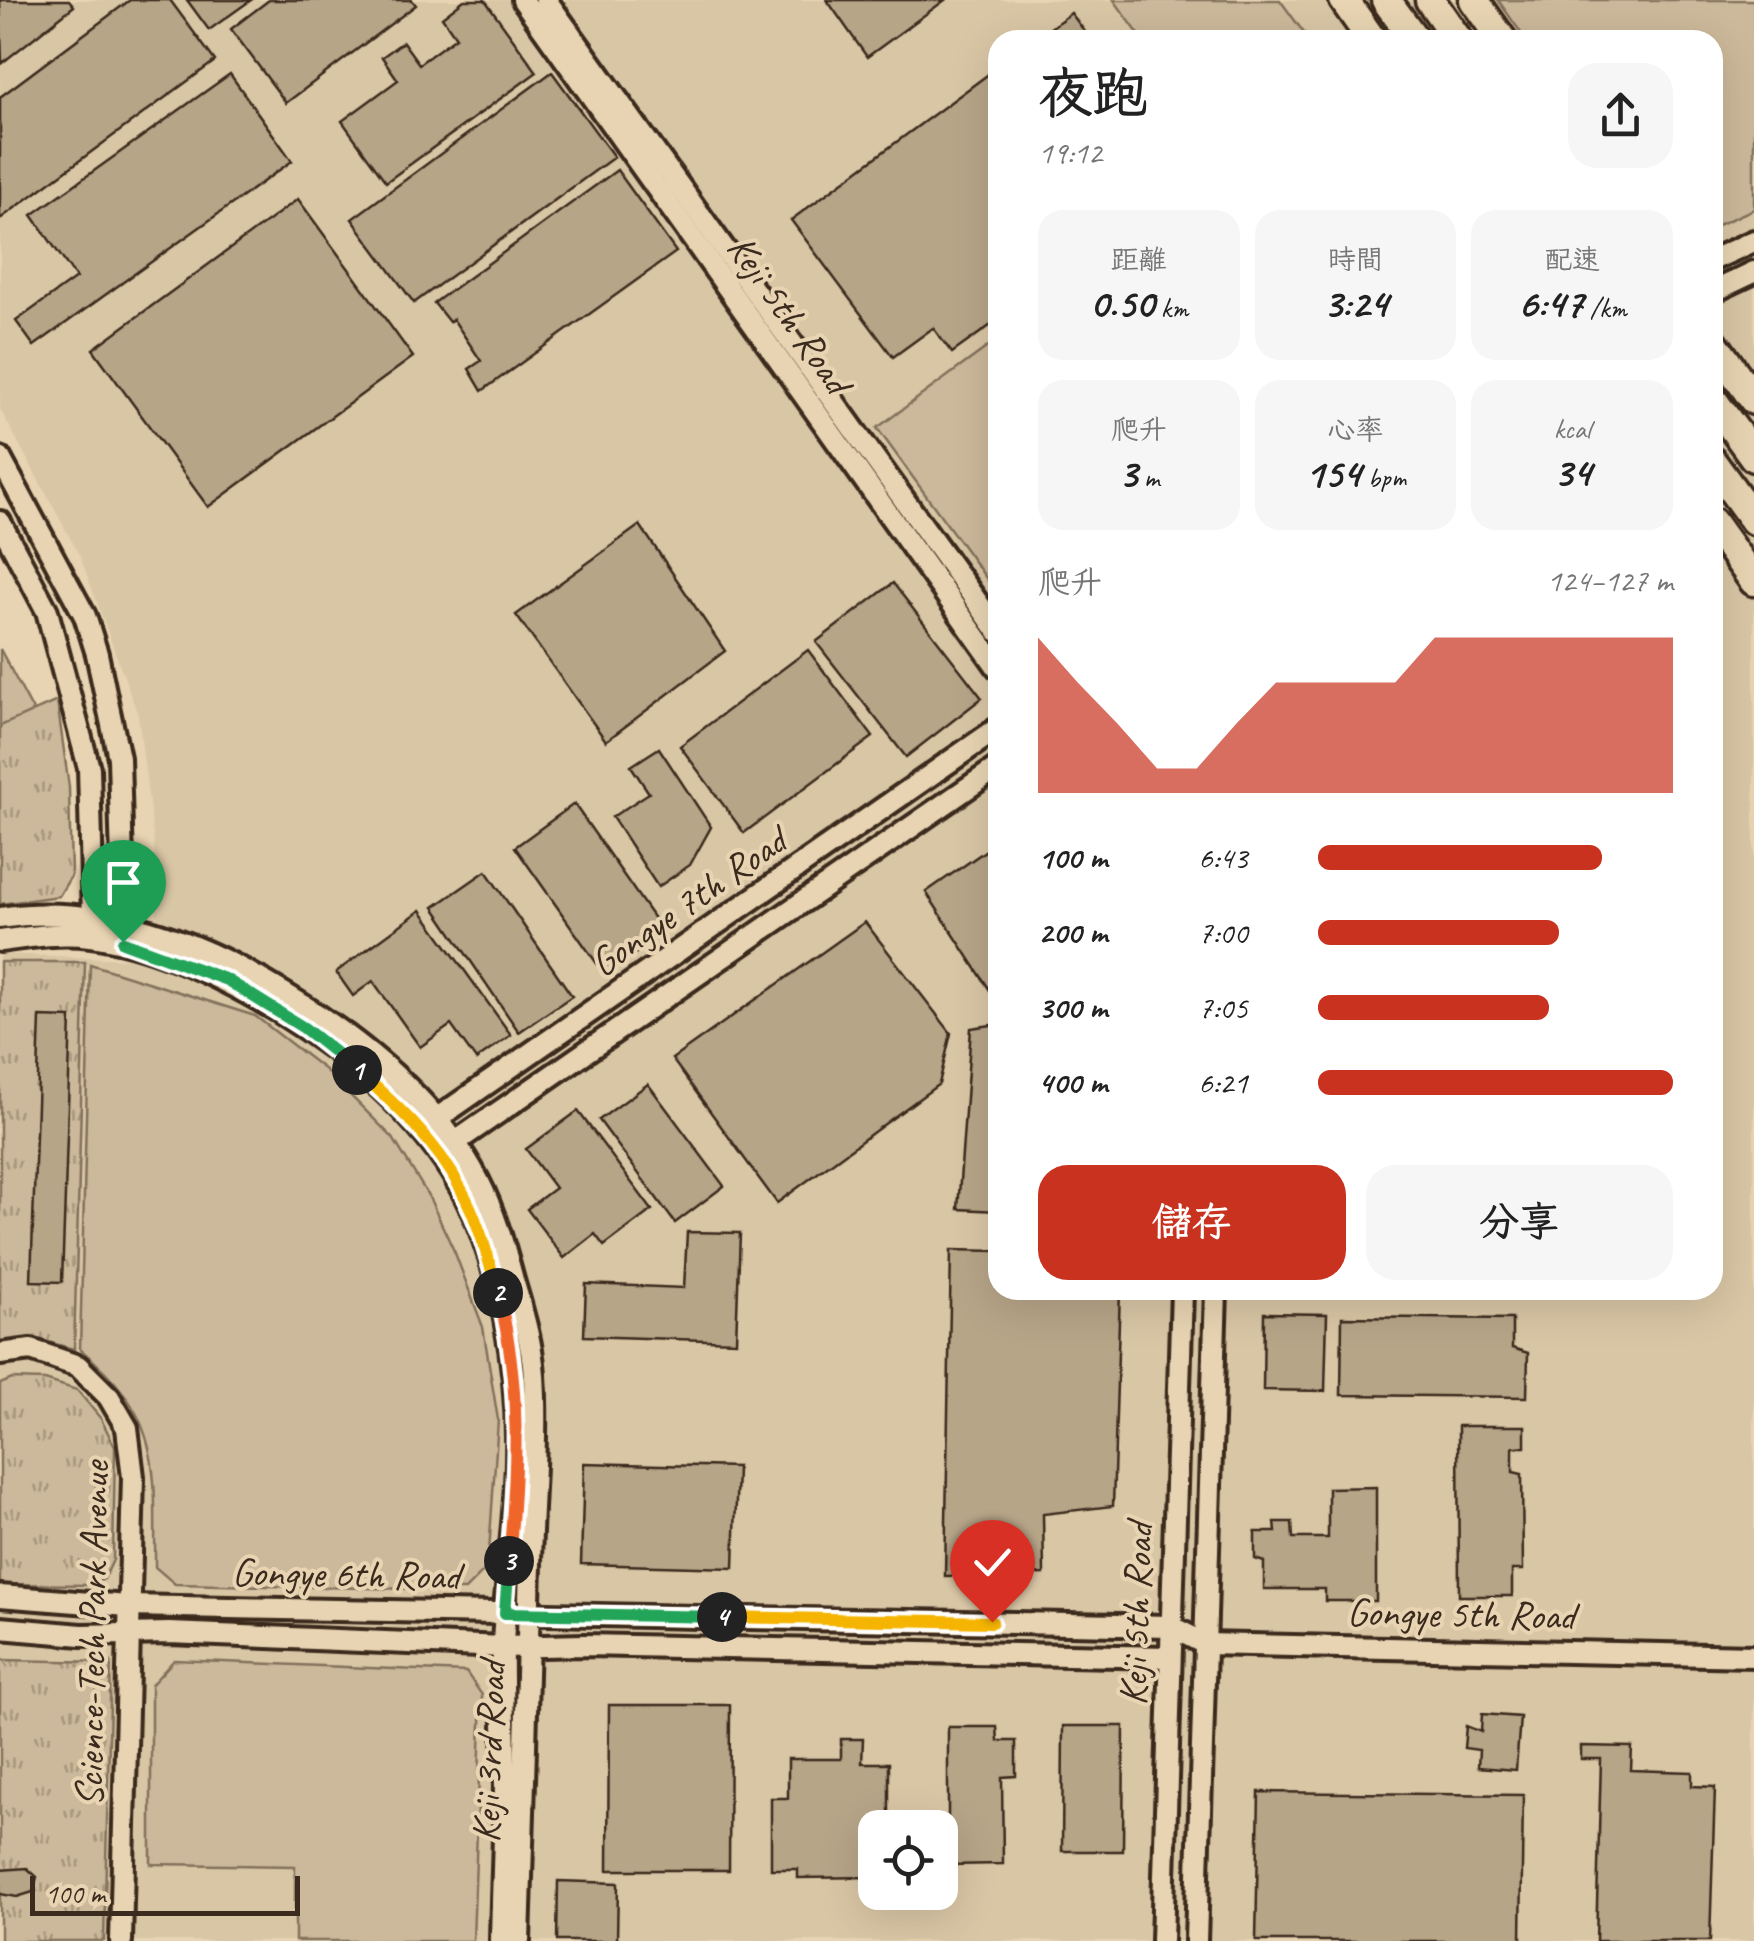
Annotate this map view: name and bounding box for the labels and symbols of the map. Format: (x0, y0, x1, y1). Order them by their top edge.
street label: Keji 5th Road (716, 225, 865, 407)
street label: Gongye 7th Road (580, 813, 800, 988)
pin (81, 840, 166, 943)
pin: 1 (332, 1045, 382, 1095)
pin: 2 (473, 1268, 523, 1318)
street label: Science-Tech Park Avenue (64, 1458, 120, 1807)
street label: Keji 5th Road (1108, 1517, 1164, 1706)
pin (950, 1520, 1035, 1623)
pin: 3 (484, 1536, 534, 1586)
street label: Gongye 6th Road (231, 1547, 466, 1601)
street label: Gongye 5th Road (1346, 1587, 1581, 1641)
pin: 4 (697, 1592, 747, 1642)
street label: Keji 3rd Road (461, 1655, 517, 1844)
scale bar (30, 1871, 300, 1916)

